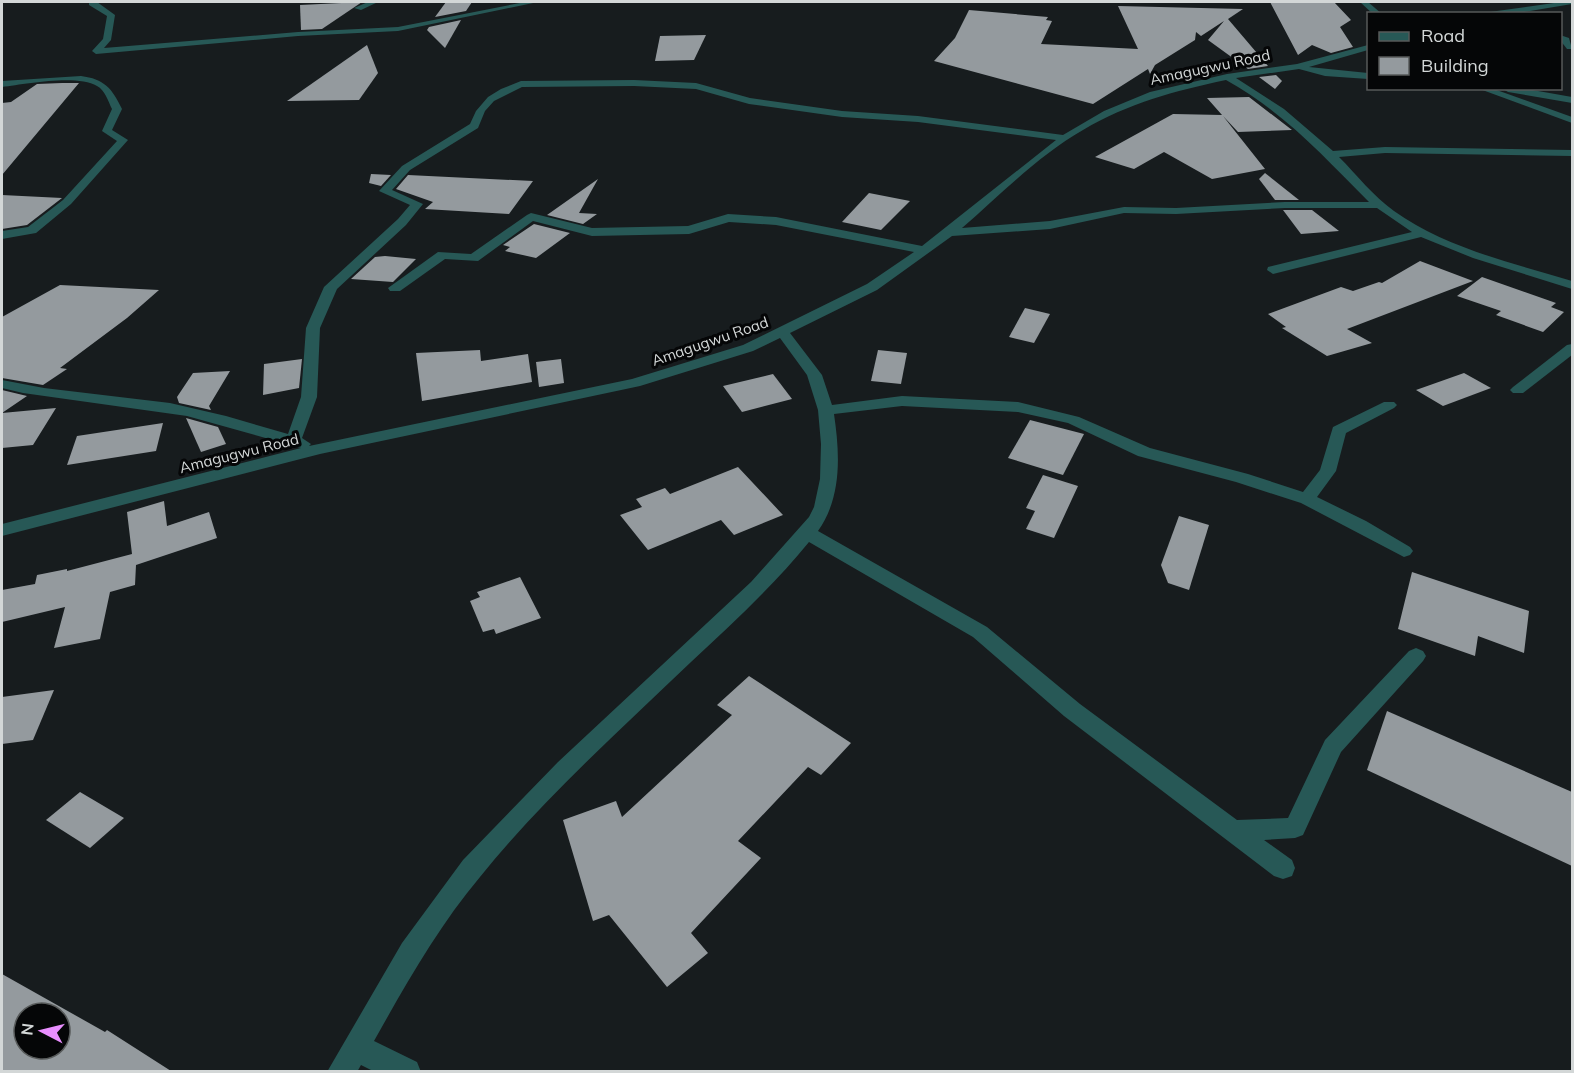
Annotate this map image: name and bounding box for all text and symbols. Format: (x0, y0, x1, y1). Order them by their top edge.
legend (1367, 12, 1562, 90)
text: Road (1421, 24, 1465, 47)
street label: Amagugwu Road (1148, 45, 1272, 89)
text: Building (1421, 54, 1489, 77)
street label: Amagugwu Road (649, 312, 771, 370)
street label: Amagugwu Road (177, 429, 301, 477)
north arrow (12, 1001, 72, 1061)
text: N (16, 1022, 38, 1036)

